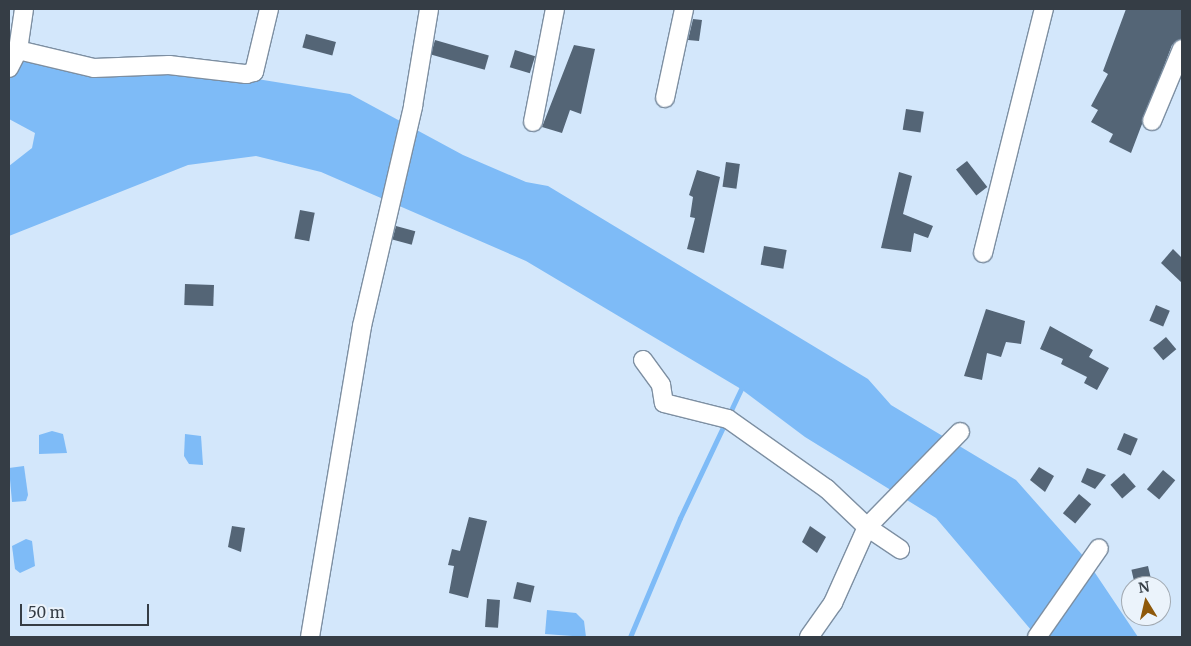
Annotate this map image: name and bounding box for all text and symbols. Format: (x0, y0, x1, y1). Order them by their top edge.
north arrow (1121, 576, 1171, 626)
text: N (1137, 577, 1151, 597)
scale bar (22, 594, 151, 626)
text: 50 m (28, 603, 65, 622)

